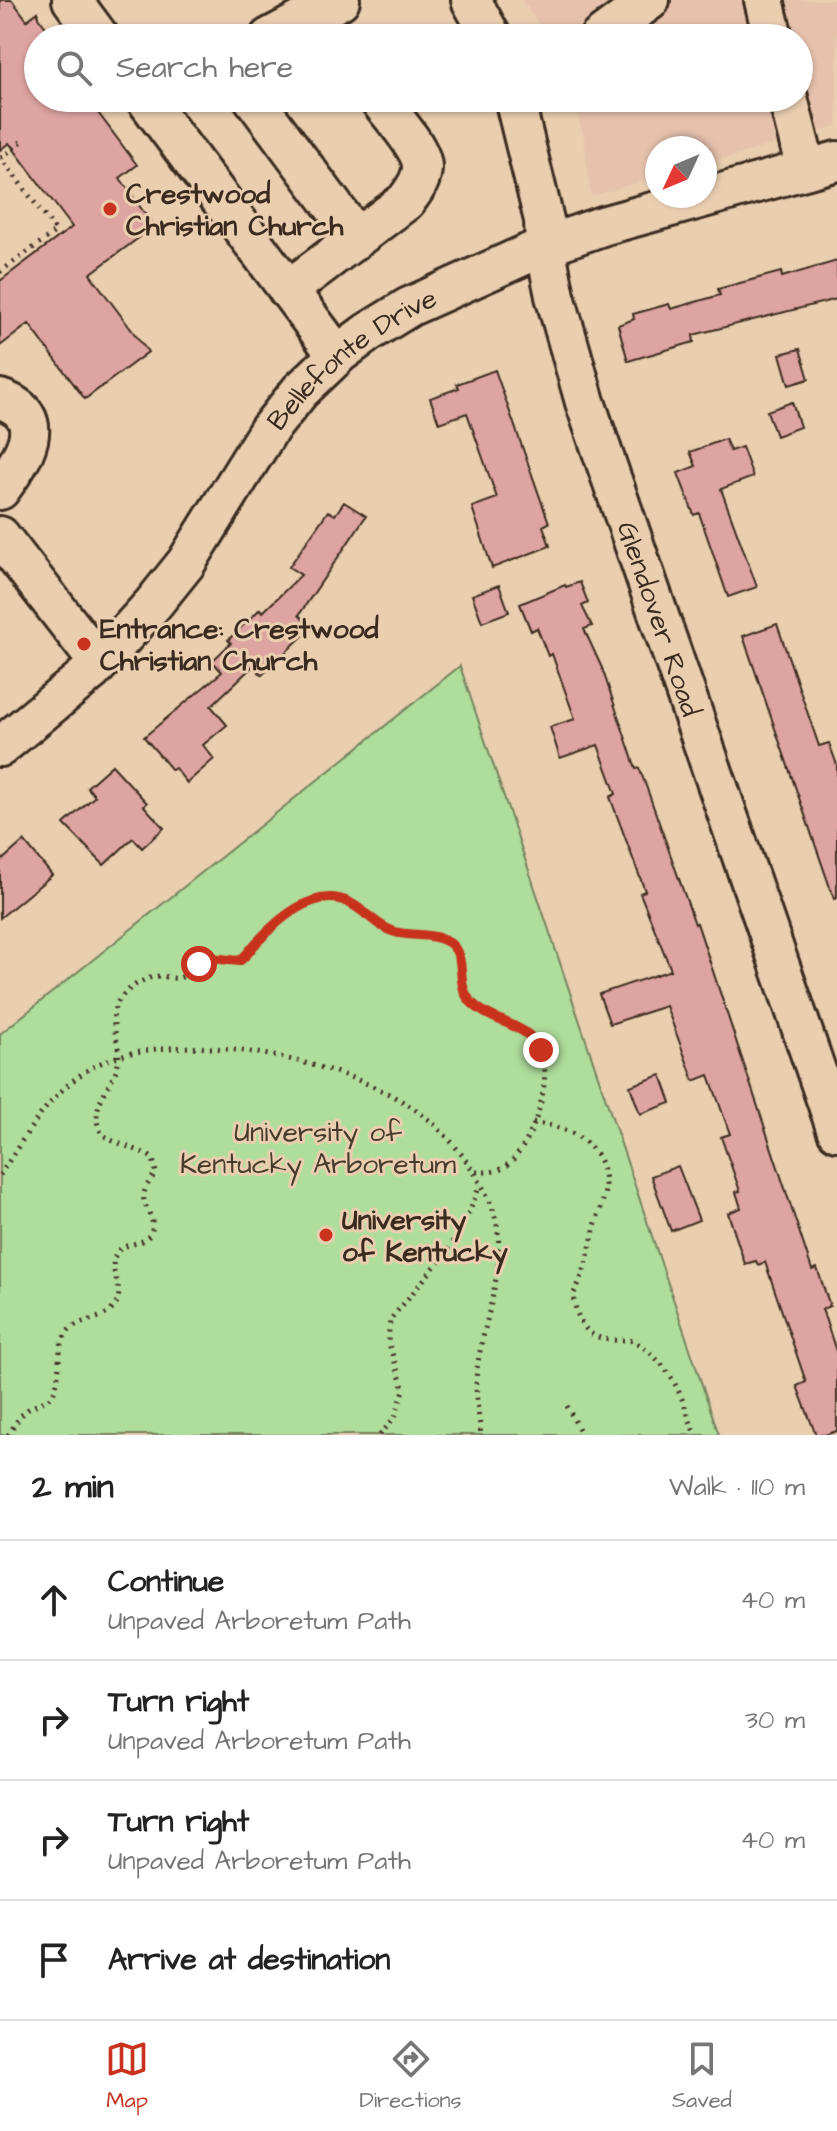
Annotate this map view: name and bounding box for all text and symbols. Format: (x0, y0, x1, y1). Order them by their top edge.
search box (24, 24, 813, 112)
icon: search (52, 46, 96, 90)
text: Search here (116, 47, 293, 89)
north arrow (645, 136, 717, 208)
place label: Crestwood Christian Church (126, 175, 345, 246)
marker: Crestwood Christian Church (101, 200, 119, 218)
street label: Bellefonte Drive (258, 279, 443, 439)
street label: Glendover Road (607, 516, 710, 722)
place label: Entrance: Crestwood Christian Church (100, 610, 379, 681)
marker: Entrance: Crestwood Christian Church (75, 635, 93, 653)
route start (181, 946, 217, 982)
route end (523, 1032, 559, 1068)
park label: University of Kentucky Arboretum (180, 1113, 456, 1186)
place label: University of Kentucky (342, 1201, 508, 1275)
marker: University of Kentucky (317, 1226, 335, 1244)
text: 2 min (32, 1463, 114, 1511)
text: Walk · 110 m (669, 1469, 805, 1505)
text: Continue (108, 1561, 224, 1603)
icon: ahead (32, 1578, 76, 1622)
text: 40 m (740, 1582, 805, 1618)
text: Unpaved Arboretum Path (108, 1603, 411, 1639)
text: Turn right (108, 1681, 249, 1723)
icon: right (32, 1698, 76, 1742)
text: 30 m (745, 1702, 805, 1738)
text: Unpaved Arboretum Path (108, 1723, 411, 1759)
text: Turn right (108, 1801, 249, 1843)
icon: right (32, 1818, 76, 1862)
text: 40 m (740, 1822, 805, 1858)
text: Unpaved Arboretum Path (108, 1843, 411, 1879)
icon: arrive (32, 1938, 76, 1982)
text: Arrive at destination (108, 1939, 390, 1981)
tab: Map (105, 2037, 149, 2116)
tab: Directions (359, 2037, 462, 2116)
tab: Saved (672, 2037, 732, 2116)

